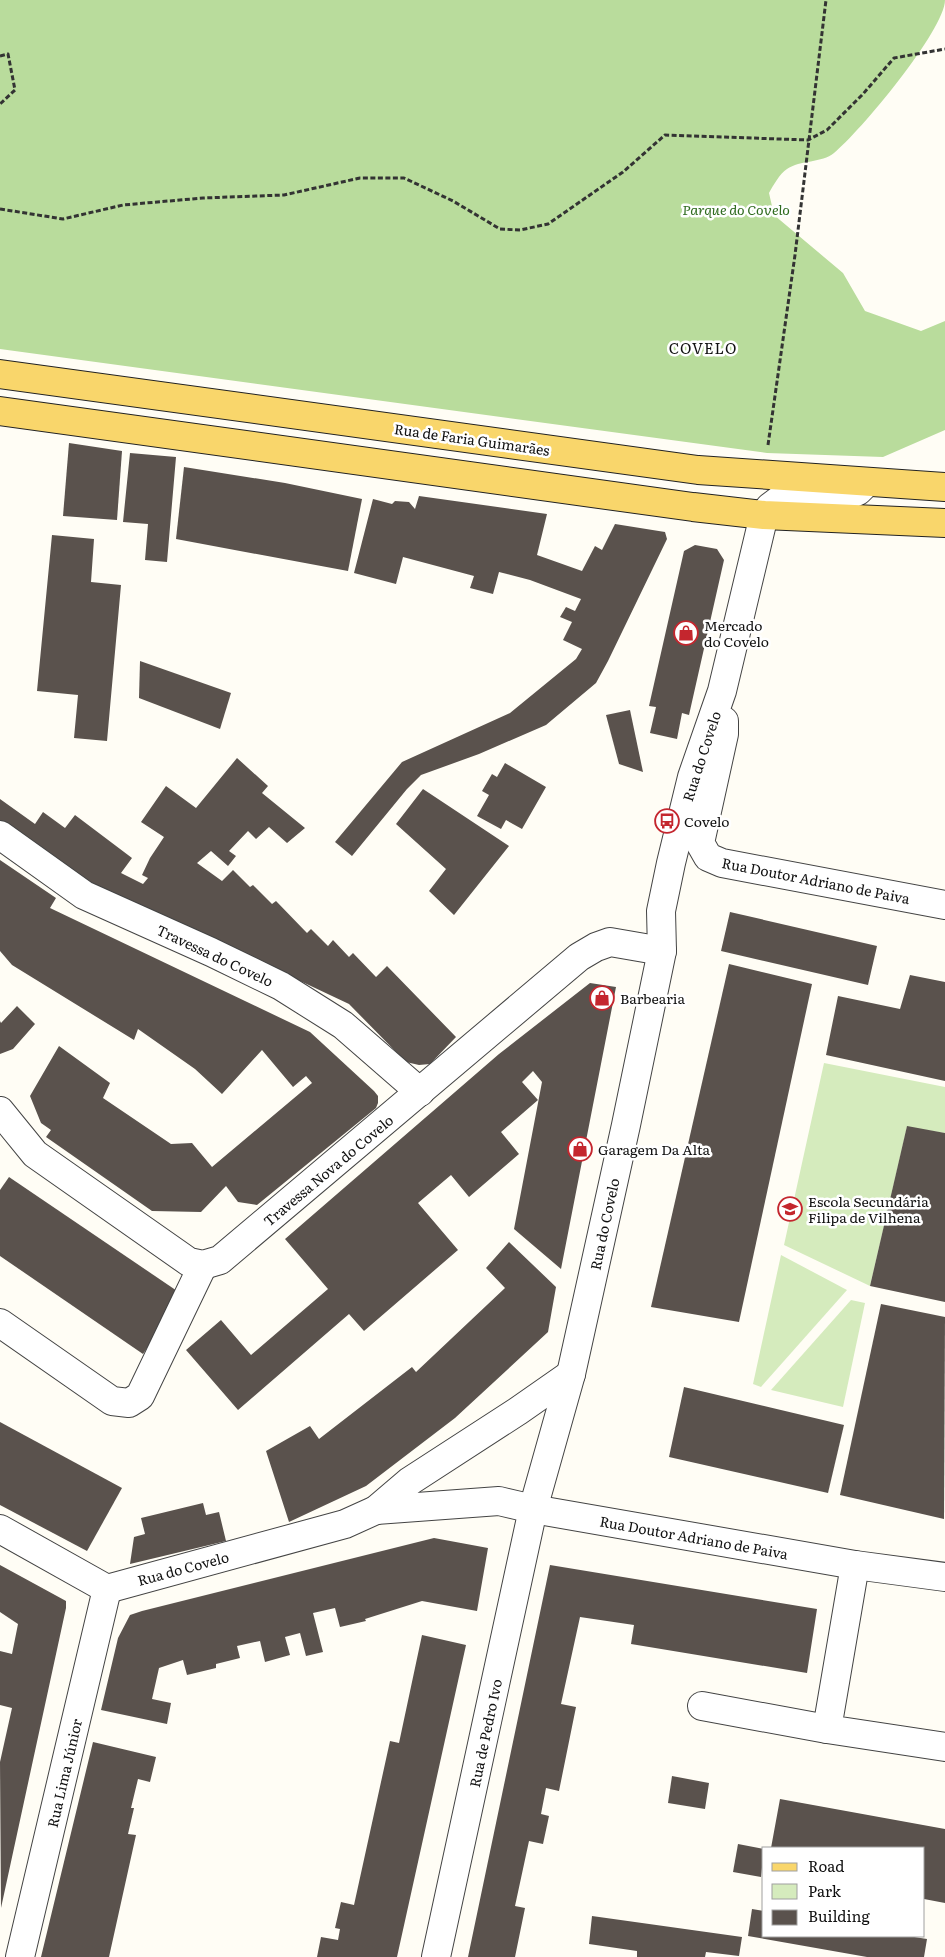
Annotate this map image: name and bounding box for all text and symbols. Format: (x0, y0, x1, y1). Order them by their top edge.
park label: Parque do Covelo (682, 199, 790, 219)
district label: COVELO (669, 336, 737, 359)
street label: Rua de Faria Guimarães (393, 418, 551, 460)
place label: Mercado do Covelo (704, 615, 769, 651)
shop icon: Mercado do Covelo (673, 620, 699, 646)
street label: Rua do Covelo (677, 708, 725, 804)
bus stop icon: Covelo (654, 808, 680, 834)
place label: Covelo (684, 811, 730, 831)
street label: Rua Doutor Adriano de Paiva (720, 852, 912, 908)
street label: Travessa do Covelo (153, 919, 277, 991)
shop icon: Barbearia (589, 985, 615, 1011)
place label: Barbearia (620, 988, 685, 1008)
street label: Travessa Nova do Covelo (259, 1110, 397, 1230)
shop icon: Garagem Da Alta (567, 1136, 593, 1162)
place label: Garagem Da Alta (598, 1139, 711, 1159)
street label: Rua do Covelo (584, 1176, 624, 1272)
place label: Escola Secundária Filipa de Vilhena (808, 1191, 929, 1227)
school or university icon: Escola Secundária Filipa de Vilhena (777, 1196, 803, 1222)
street label: Rua Doutor Adriano de Paiva (598, 1511, 790, 1564)
street label: Rua do Covelo (135, 1546, 231, 1590)
street label: Rua de Pedro Ivo (464, 1677, 506, 1789)
street label: Rua Lima Júnior (42, 1716, 86, 1829)
legend (762, 1847, 925, 1937)
text: Road (808, 1854, 844, 1877)
text: Park (808, 1879, 842, 1902)
text: Building (808, 1904, 870, 1927)

